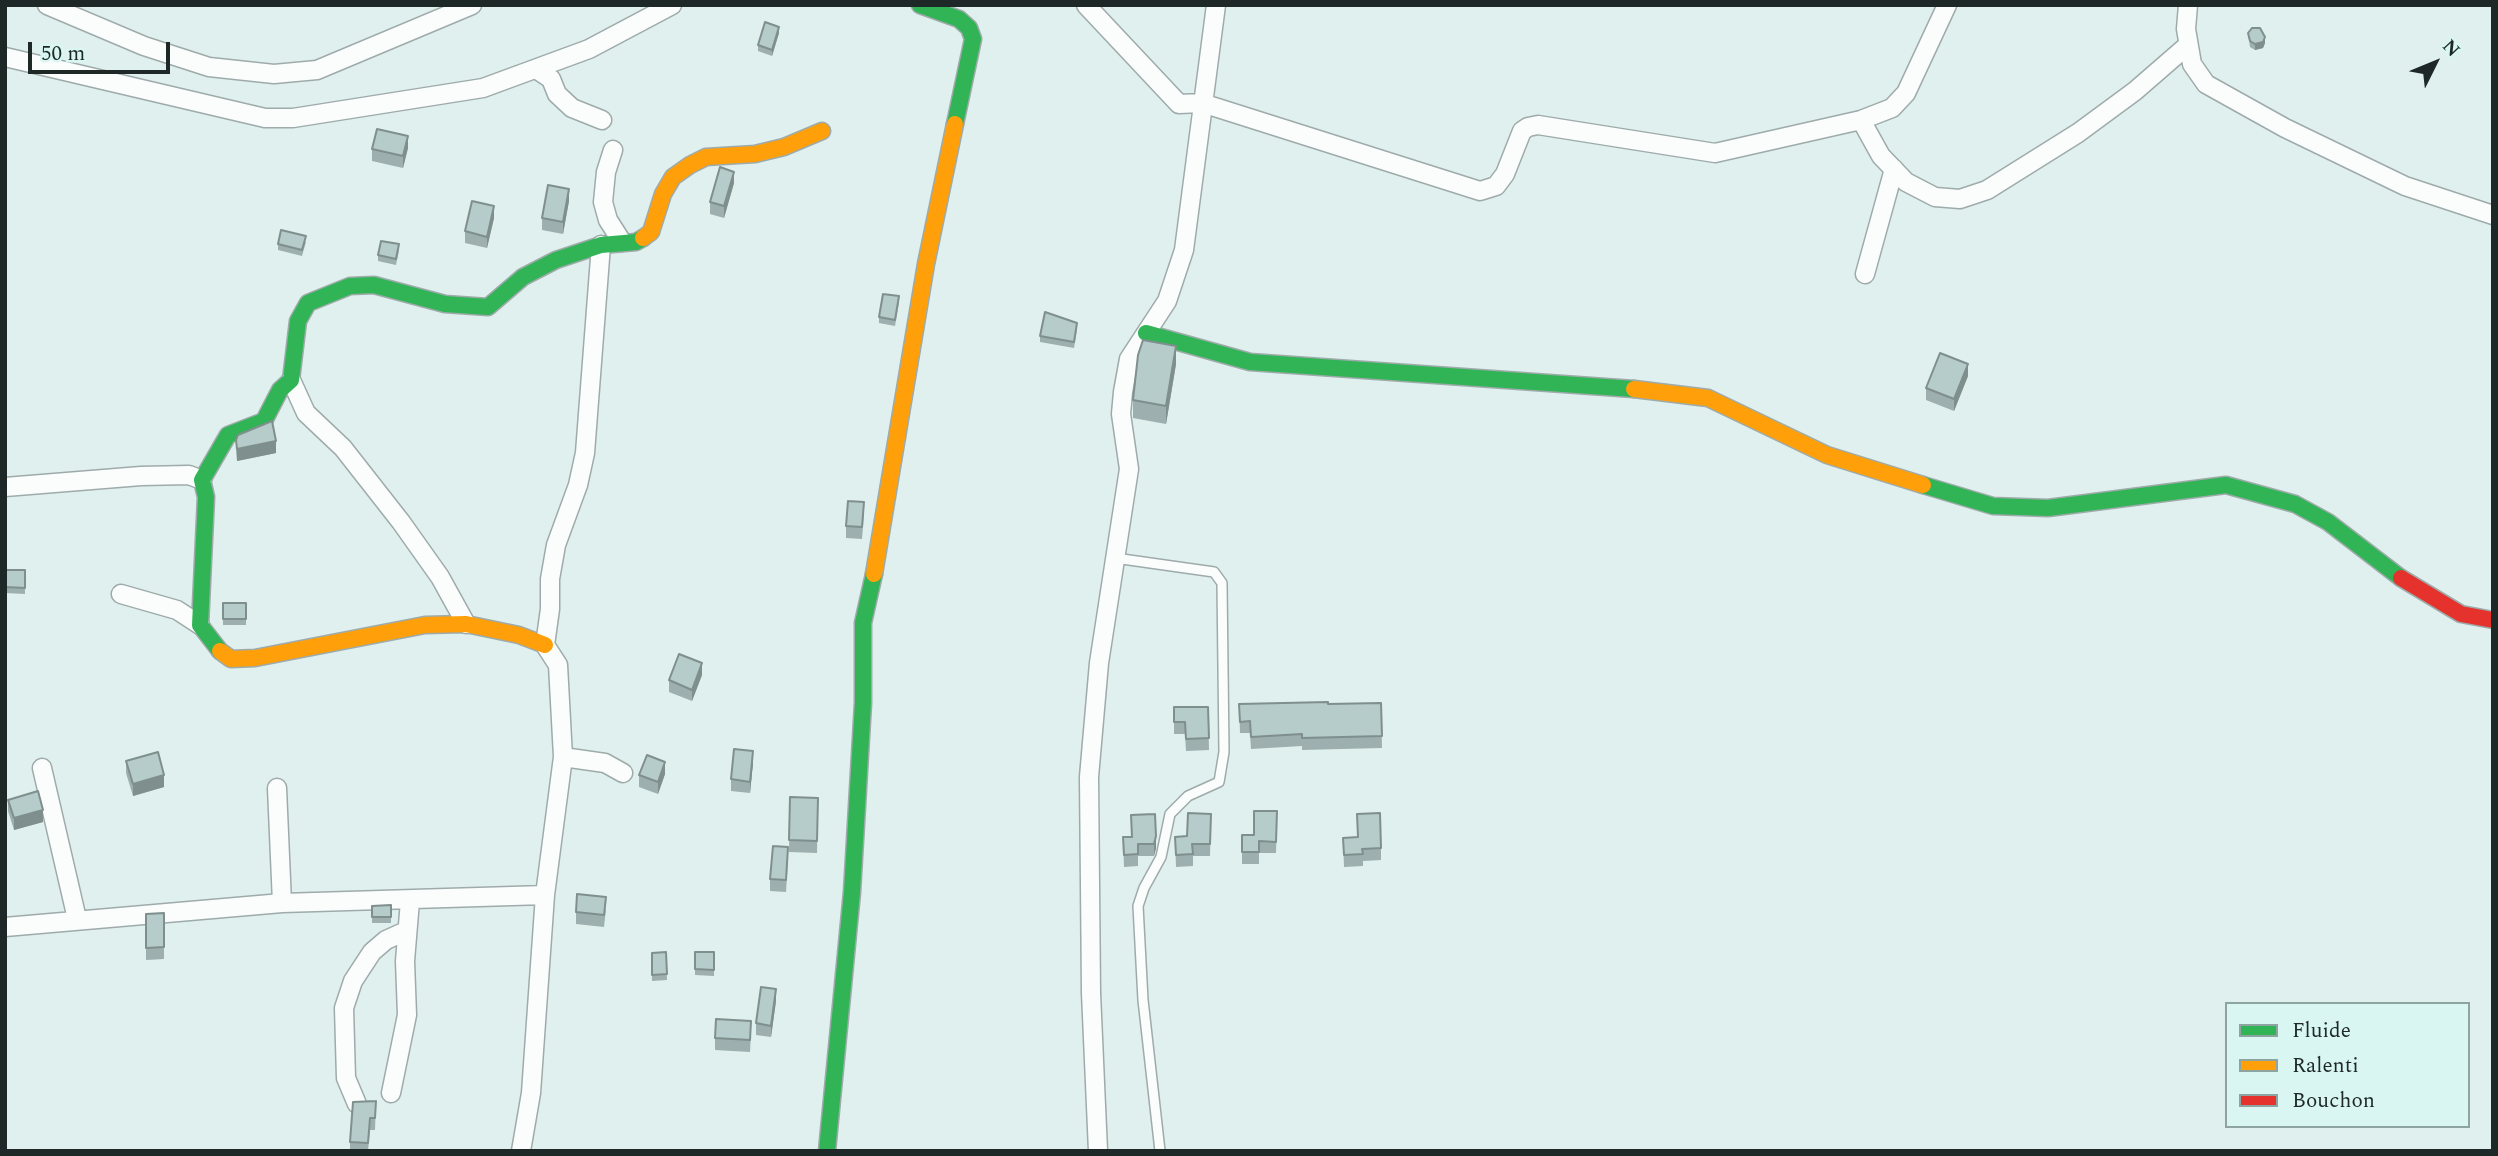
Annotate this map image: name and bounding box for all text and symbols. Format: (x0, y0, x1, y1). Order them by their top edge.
scale bar (32, 28, 173, 72)
north arrow (2400, 28, 2470, 98)
text: N (2435, 33, 2467, 64)
text: 50 m (41, 38, 85, 70)
legend (2225, 1002, 2470, 1128)
text: Fluide (2292, 1015, 2351, 1047)
text: Ralenti (2292, 1050, 2359, 1082)
text: Bouchon (2292, 1085, 2375, 1117)

